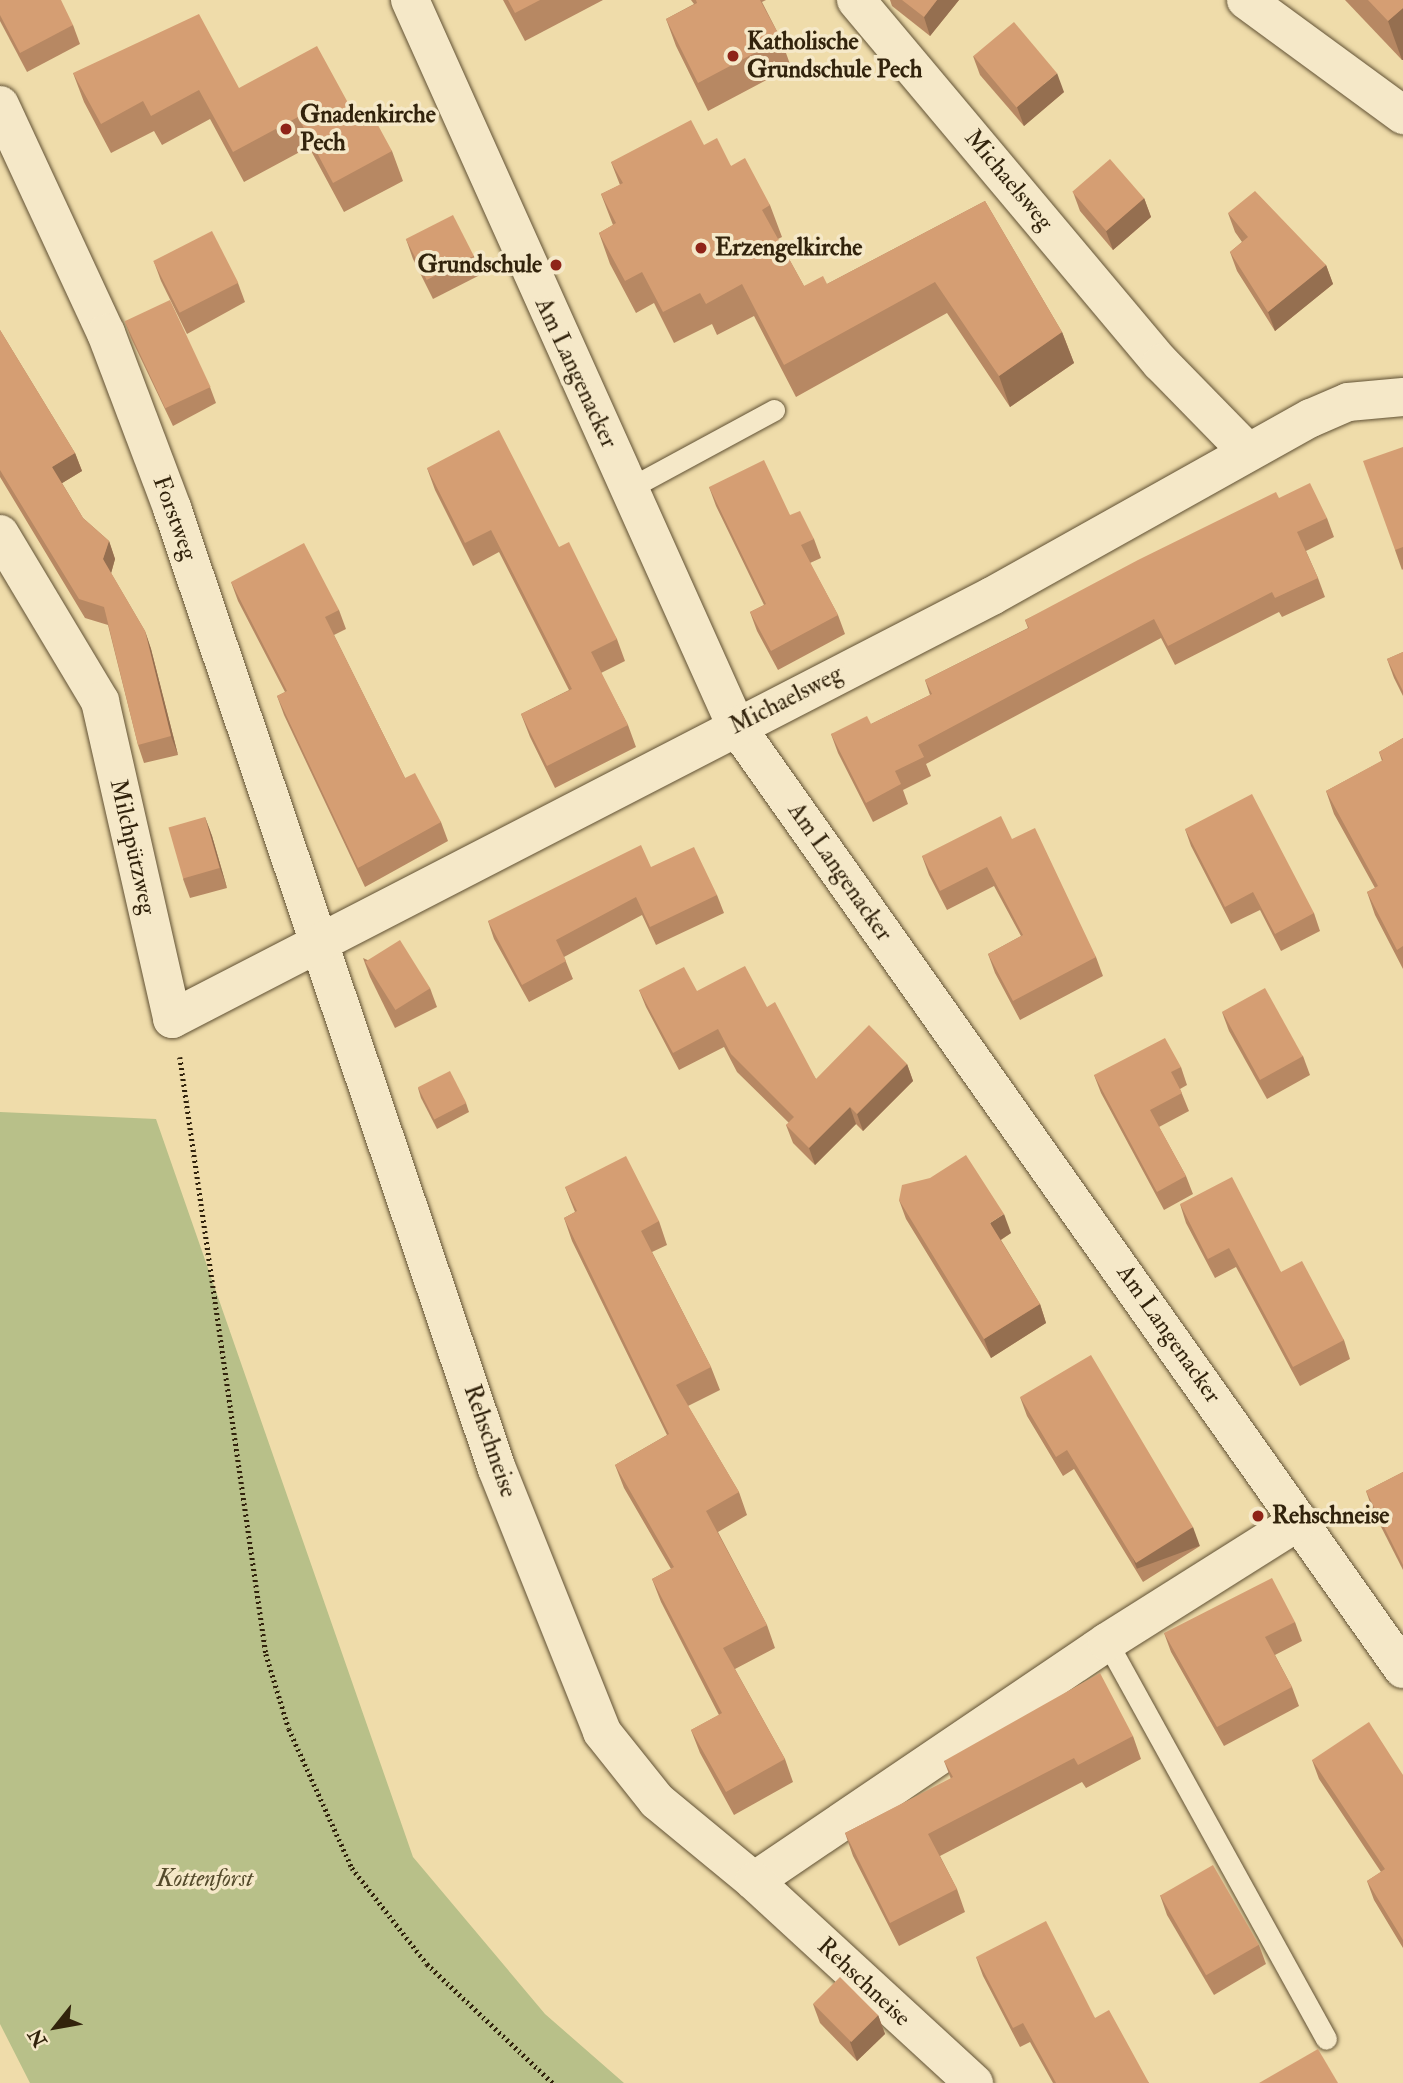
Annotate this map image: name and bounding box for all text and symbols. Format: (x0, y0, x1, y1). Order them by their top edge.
place label: Katholische Grundschule Pech (747, 28, 922, 84)
marker: Katholische Grundschule Pech (725, 48, 741, 64)
place label: Gnadenkirche Pech (300, 101, 436, 157)
marker: Gnadenkirche Pech (278, 121, 294, 137)
street label: Michaelsweg (959, 124, 1059, 236)
place label: Erzengelkirche (715, 234, 862, 262)
marker: Erzengelkirche (693, 240, 709, 256)
place label: Grundschule (418, 251, 542, 279)
marker: Grundschule (548, 257, 564, 273)
street label: Am Langenacker (529, 293, 623, 453)
street label: Forstweg (147, 472, 203, 564)
street label: Michaelsweg (725, 659, 847, 741)
street label: Milchpützweg (103, 777, 163, 917)
street label: Am Langenacker (782, 797, 898, 947)
street label: Am Langenacker (1111, 1259, 1227, 1409)
street label: Rehschneise (457, 1381, 523, 1501)
place label: Rehschneise (1272, 1502, 1389, 1530)
marker: Rehschneise (1250, 1508, 1266, 1524)
park label: Kottenforst (157, 1865, 253, 1893)
street label: Rehschneise (811, 1932, 917, 2032)
north arrow (21, 1992, 91, 2062)
text: N (23, 2024, 53, 2051)

